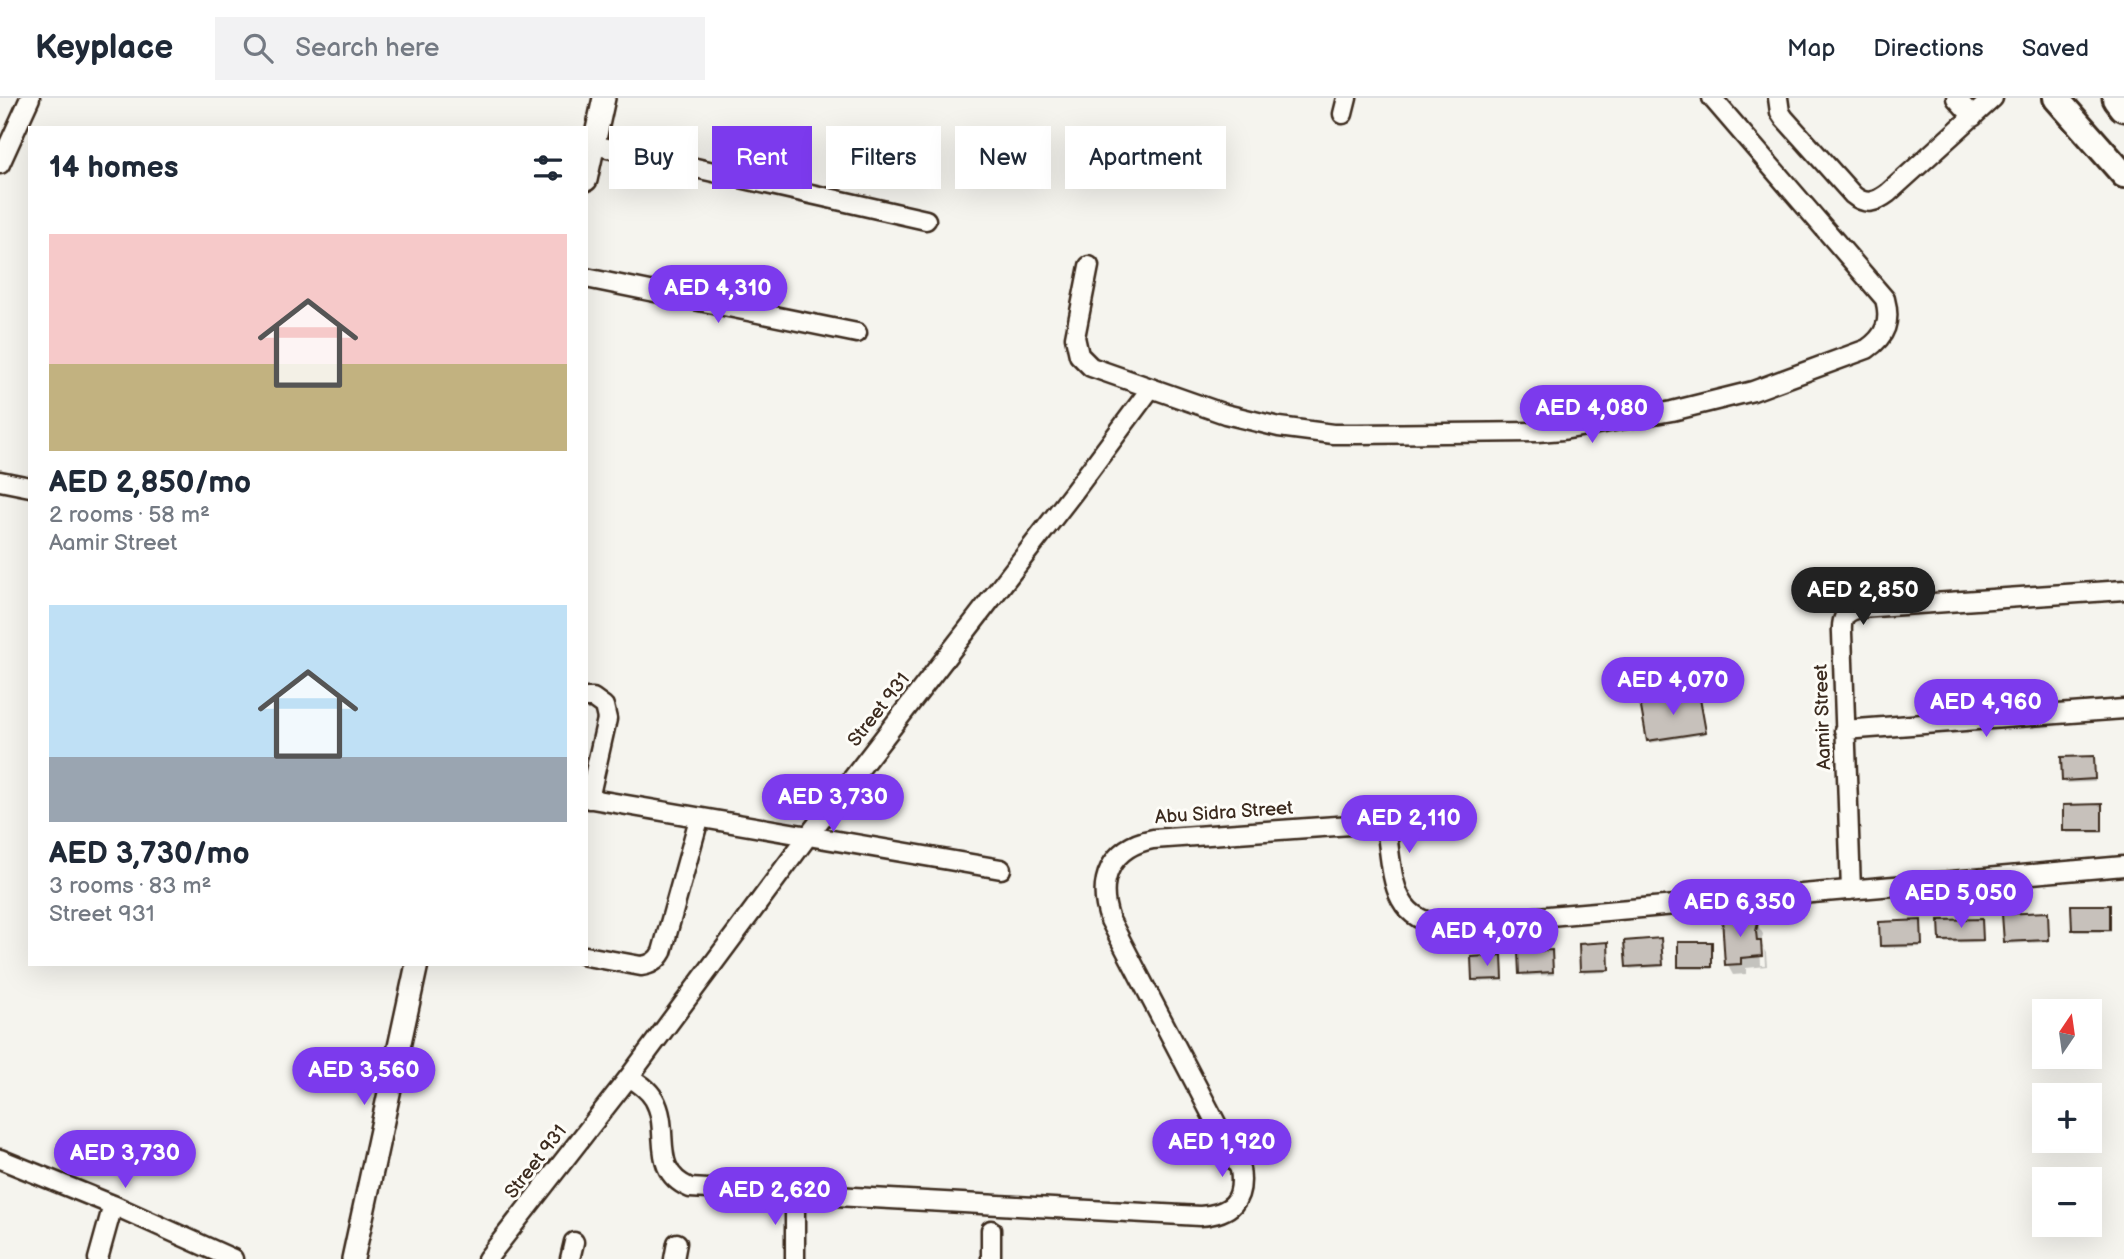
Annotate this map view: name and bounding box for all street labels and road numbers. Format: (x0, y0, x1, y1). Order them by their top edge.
street label: Aamir Street (1810, 664, 1836, 770)
street label: Street 931 (843, 669, 915, 751)
street label: Abu Sidra Street (1154, 797, 1294, 829)
street label: Street 931 (500, 1121, 572, 1203)

